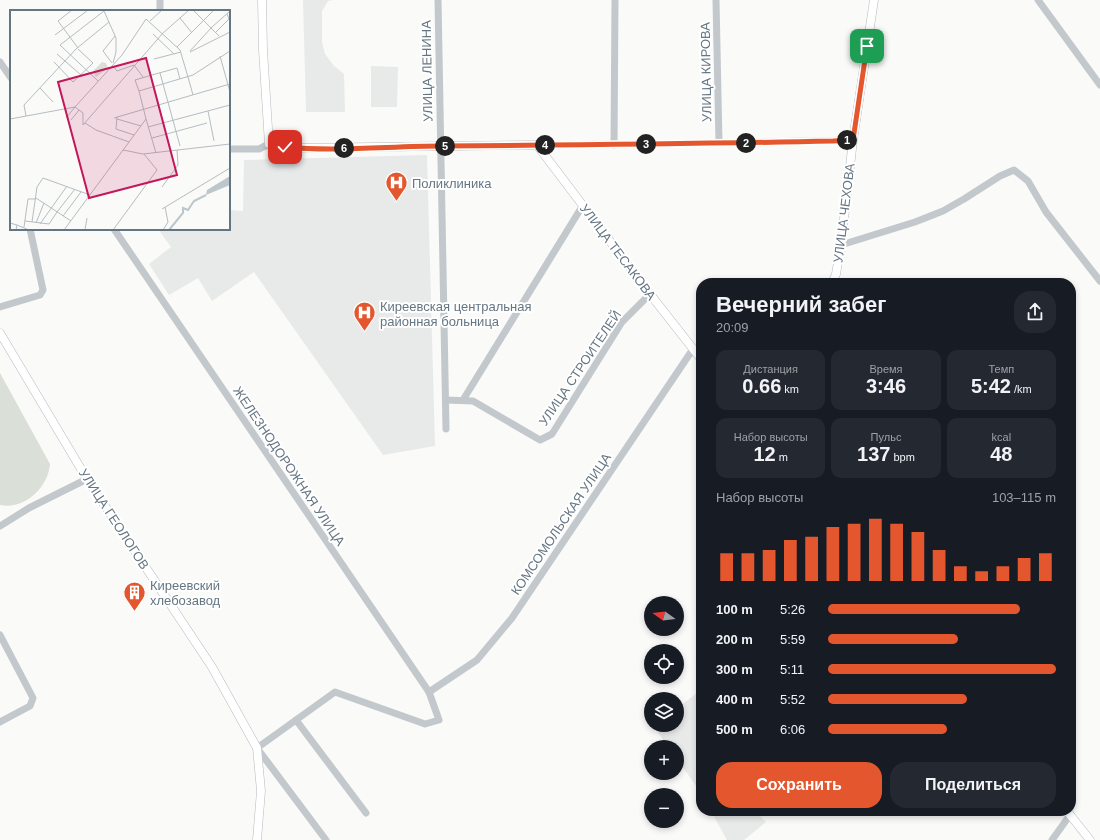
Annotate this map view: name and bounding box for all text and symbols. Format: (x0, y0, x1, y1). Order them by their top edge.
inset map (10, 10, 230, 230)
street label: УЛИЦА ЛЕНИНА (419, 20, 435, 122)
street label: УЛИЦА КИРОВА (698, 22, 714, 122)
pin (850, 29, 884, 63)
icon: arrive (856, 35, 878, 57)
pin (268, 130, 302, 164)
pin: 1 (837, 130, 857, 150)
pin: 2 (736, 133, 756, 153)
pin: 3 (636, 134, 656, 154)
text: 1 (844, 134, 850, 146)
pin: 4 (535, 135, 555, 155)
icon: check (274, 136, 296, 158)
pin: 5 (435, 136, 455, 156)
text: 2 (743, 137, 749, 149)
pin: 6 (334, 138, 354, 158)
text: 3 (643, 138, 649, 150)
text: 4 (542, 139, 548, 151)
text: 5 (442, 140, 448, 152)
text: 6 (341, 142, 347, 154)
street label: УЛИЦА ЧЕХОВА (830, 162, 858, 264)
hospital icon: Поликлиника (384, 170, 410, 203)
place label: Поликлиника (412, 176, 492, 191)
street label: УЛИЦА ТЕСАКОВА (577, 201, 659, 303)
button: share (1014, 291, 1056, 333)
text: Вечерний забег (716, 292, 886, 317)
place label: Киреевская центральная районная больница (380, 299, 532, 329)
hospital icon: Киреевская центральная районная больница (352, 300, 378, 333)
street label: УЛИЦА СТРОИТЕЛЕЙ (536, 308, 624, 428)
text: 20:09 (716, 320, 749, 335)
text: Дистанция (743, 363, 798, 375)
text: Время (869, 363, 903, 375)
text: Темп (988, 363, 1014, 375)
text: 0.66 (742, 375, 781, 397)
text: 3:46 (866, 375, 906, 397)
text: 5:42 (971, 375, 1011, 397)
text: km (781, 383, 799, 395)
text: /km (1011, 383, 1032, 395)
street label: ЖЕЛЕЗНОДОРОЖНАЯ УЛИЦА (230, 384, 348, 549)
text: Набор высоты (734, 431, 808, 443)
text: Пульс (871, 431, 901, 443)
text: kcal (992, 431, 1011, 443)
text: 12 (753, 443, 776, 465)
text: 137 (857, 443, 890, 465)
text: 48 (990, 443, 1012, 465)
street label: КОМСОМОЛЬСКАЯ УЛИЦА (508, 450, 614, 598)
text: m (776, 451, 788, 463)
text: bpm (890, 451, 915, 463)
street label: УЛИЦА ГЕОЛОГОВ (76, 466, 152, 572)
text: Набор высоты (716, 490, 803, 505)
text: 103–115 m (992, 490, 1056, 505)
place label: Киреевский хлебозавод (150, 578, 221, 608)
building icon: Киреевский хлебозавод (122, 579, 148, 612)
north arrow (644, 596, 684, 636)
map controls (644, 596, 684, 828)
text: 100 m (716, 602, 753, 617)
text: 5:26 (780, 602, 805, 617)
text: 200 m (716, 632, 753, 647)
text: 5:59 (780, 632, 805, 647)
button: locate (644, 644, 684, 684)
text: 300 m (716, 662, 753, 677)
text: 5:11 (780, 662, 804, 677)
button: layers (644, 692, 684, 732)
text: 400 m (716, 692, 753, 707)
text: 5:52 (780, 692, 805, 707)
text: 500 m (716, 722, 753, 737)
text: 6:06 (780, 722, 805, 737)
button: + (644, 740, 684, 780)
button: Сохранить (716, 762, 882, 808)
button: Поделиться (890, 762, 1056, 808)
button: − (644, 788, 684, 828)

